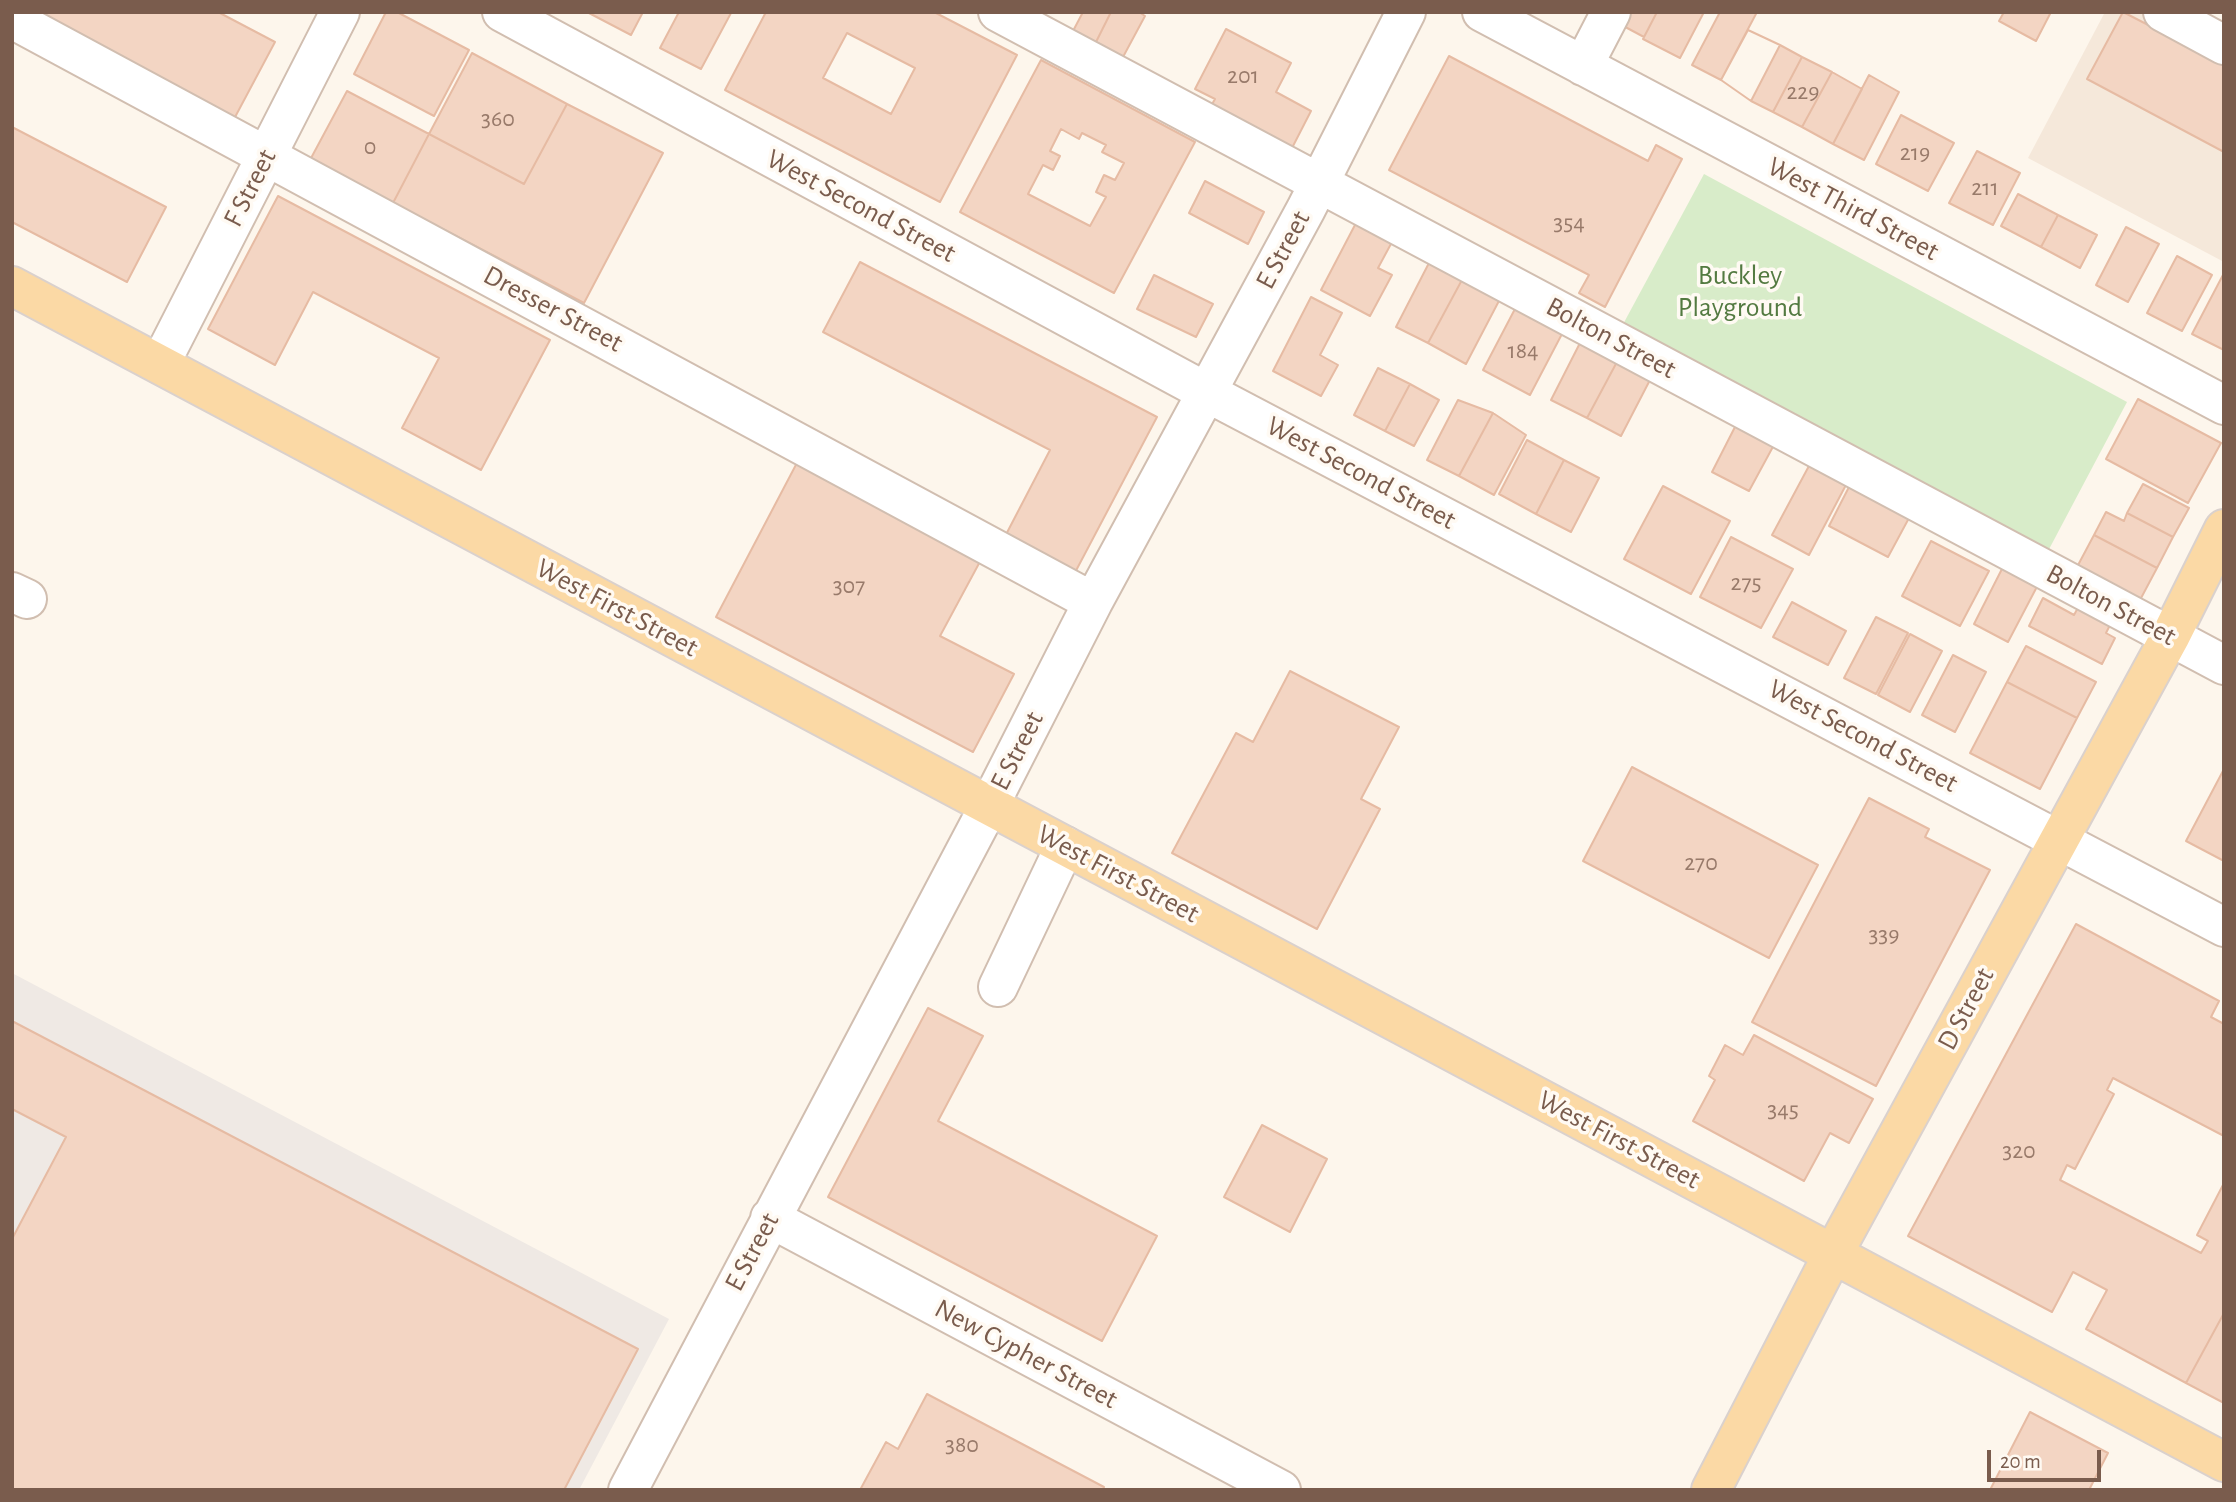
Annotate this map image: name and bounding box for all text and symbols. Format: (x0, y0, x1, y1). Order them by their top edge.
house number: 201 (1227, 62, 1259, 90)
house number: 229 (1786, 78, 1820, 106)
house number: 360 (481, 105, 515, 133)
house number: 0 (364, 133, 376, 161)
house number: 219 (1900, 139, 1930, 167)
street label: West Second Street (760, 142, 962, 270)
street label: F Street (216, 144, 284, 232)
street label: West Third Street (1761, 150, 1945, 268)
house number: 211 (1971, 174, 1999, 202)
street label: E Street (1248, 205, 1318, 295)
house number: 354 (1553, 209, 1585, 237)
street label: Dresser Street (477, 258, 629, 360)
park label: Buckley Playground (1678, 259, 1802, 325)
street label: Bolton Street (1540, 290, 1682, 386)
house number: 184 (1507, 337, 1539, 365)
street label: West Second Street (1260, 409, 1462, 537)
street label: West First Street (530, 551, 704, 665)
street label: Bolton Street (2040, 557, 2182, 653)
house number: 275 (1731, 569, 1761, 597)
house number: 307 (833, 572, 865, 600)
street label: West Second Street (1762, 672, 1964, 800)
street label: E Street (983, 706, 1051, 796)
street label: West First Street (1031, 817, 1205, 931)
house number: 270 (1684, 849, 1718, 877)
house number: 339 (1868, 921, 1900, 949)
street label: D Street (1930, 962, 2002, 1056)
street label: West First Street (1532, 1083, 1706, 1197)
house number: 345 (1767, 1096, 1799, 1124)
house number: 320 (2002, 1137, 2036, 1165)
street label: E Street (717, 1207, 787, 1297)
street label: New Cypher Street (929, 1292, 1123, 1416)
house number: 380 (945, 1431, 979, 1459)
scale bar (1991, 1436, 2105, 1480)
text: 20 m (2000, 1451, 2041, 1472)

